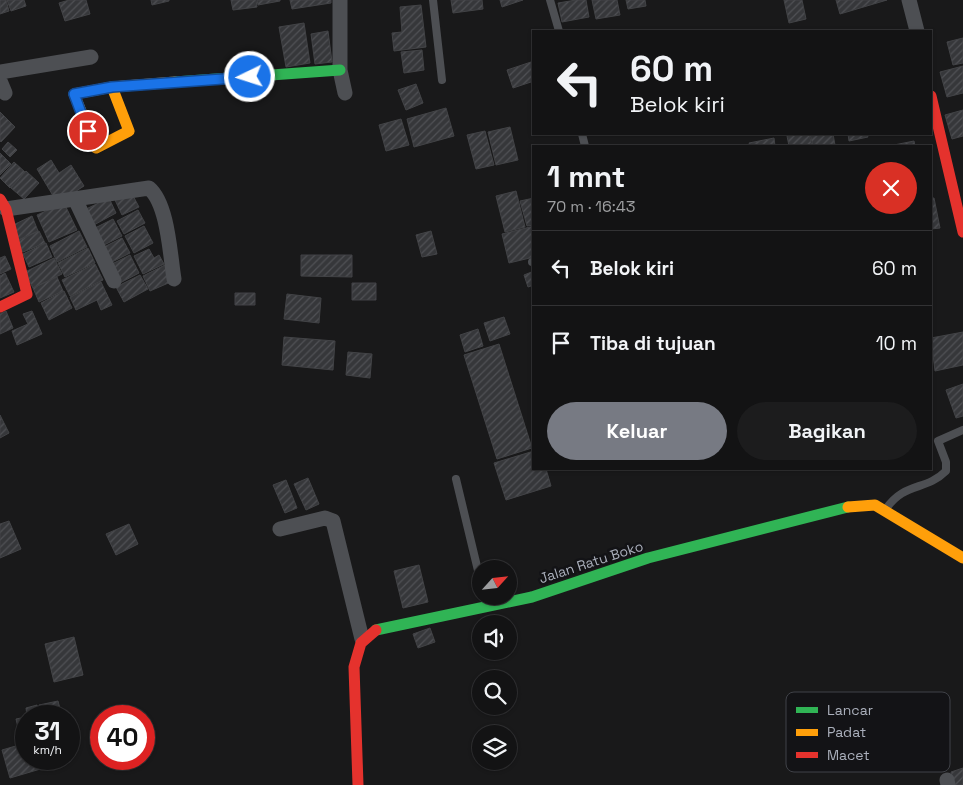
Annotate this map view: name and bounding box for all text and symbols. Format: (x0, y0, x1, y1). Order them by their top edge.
text: 60 m (630, 47, 713, 91)
position arrow (223, 50, 275, 102)
icon: left (547, 50, 612, 115)
text: Belok kiri (630, 90, 725, 118)
pin (67, 110, 109, 152)
icon: arrive (74, 117, 102, 145)
text: 1 mnt (547, 157, 626, 196)
button: close (865, 162, 917, 214)
text: 70 m · 16:43 (547, 196, 635, 217)
icon: left (547, 254, 575, 282)
text: Belok kiri (590, 256, 674, 281)
text: 60 m (872, 256, 917, 281)
icon: arrive (547, 329, 575, 357)
text: Tiba di tujuan (590, 331, 716, 356)
text: 10 m (876, 331, 917, 356)
button: Keluar (547, 402, 727, 460)
button: Bagikan (737, 402, 917, 460)
street label: Jalan Ratu Boko (537, 537, 645, 587)
north arrow (472, 560, 518, 605)
map controls (472, 560, 517, 770)
button: sound (472, 615, 517, 660)
button: search (472, 670, 517, 715)
legend (786, 692, 950, 772)
text: Lancar (827, 701, 873, 719)
speed limit sign: 40 (90, 705, 155, 770)
text: 31 (34, 715, 61, 747)
text: Padat (827, 723, 866, 741)
button: layers (472, 725, 517, 770)
text: km/h (33, 742, 62, 758)
text: Macet (827, 746, 870, 764)

